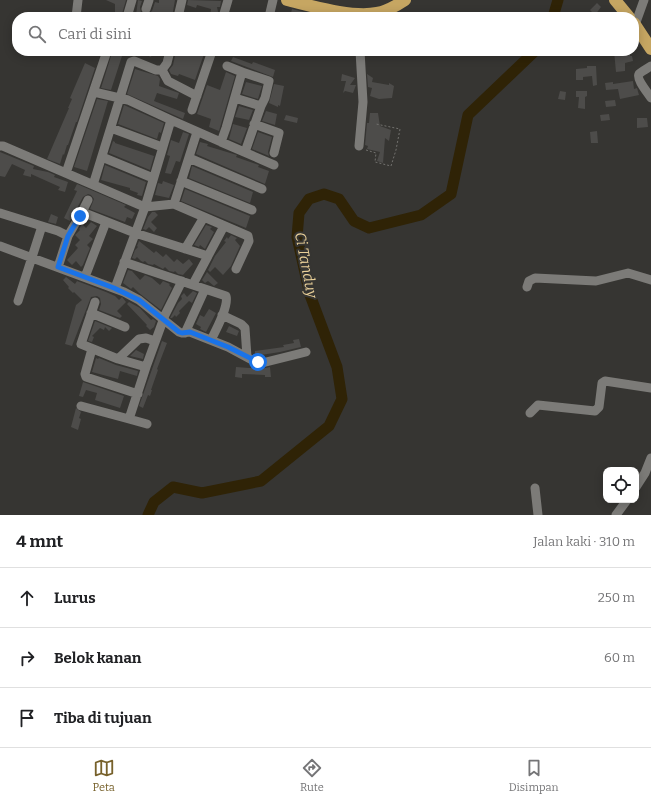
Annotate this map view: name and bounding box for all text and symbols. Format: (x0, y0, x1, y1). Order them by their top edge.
search box (12, 12, 639, 56)
icon: search (26, 23, 48, 45)
text: Cari di sini (58, 25, 131, 43)
route end (71, 207, 89, 225)
water label: Ci Tanduy (291, 230, 321, 301)
route start (249, 353, 267, 371)
map controls (603, 467, 639, 503)
button: locate (603, 467, 639, 503)
text: 4 mnt (16, 531, 63, 552)
text: Jalan kaki · 310 m (533, 534, 635, 549)
icon: ahead (16, 587, 38, 609)
text: Lurus (54, 589, 96, 607)
text: 250 m (598, 590, 635, 605)
icon: right (16, 647, 38, 669)
text: Belok kanan (54, 649, 142, 667)
text: 60 m (604, 650, 635, 665)
icon: arrive (16, 707, 38, 729)
text: Tiba di tujuan (54, 709, 152, 727)
tab: Peta (93, 757, 115, 794)
tab: Rute (300, 757, 324, 794)
tab: Disimpan (509, 757, 558, 794)

